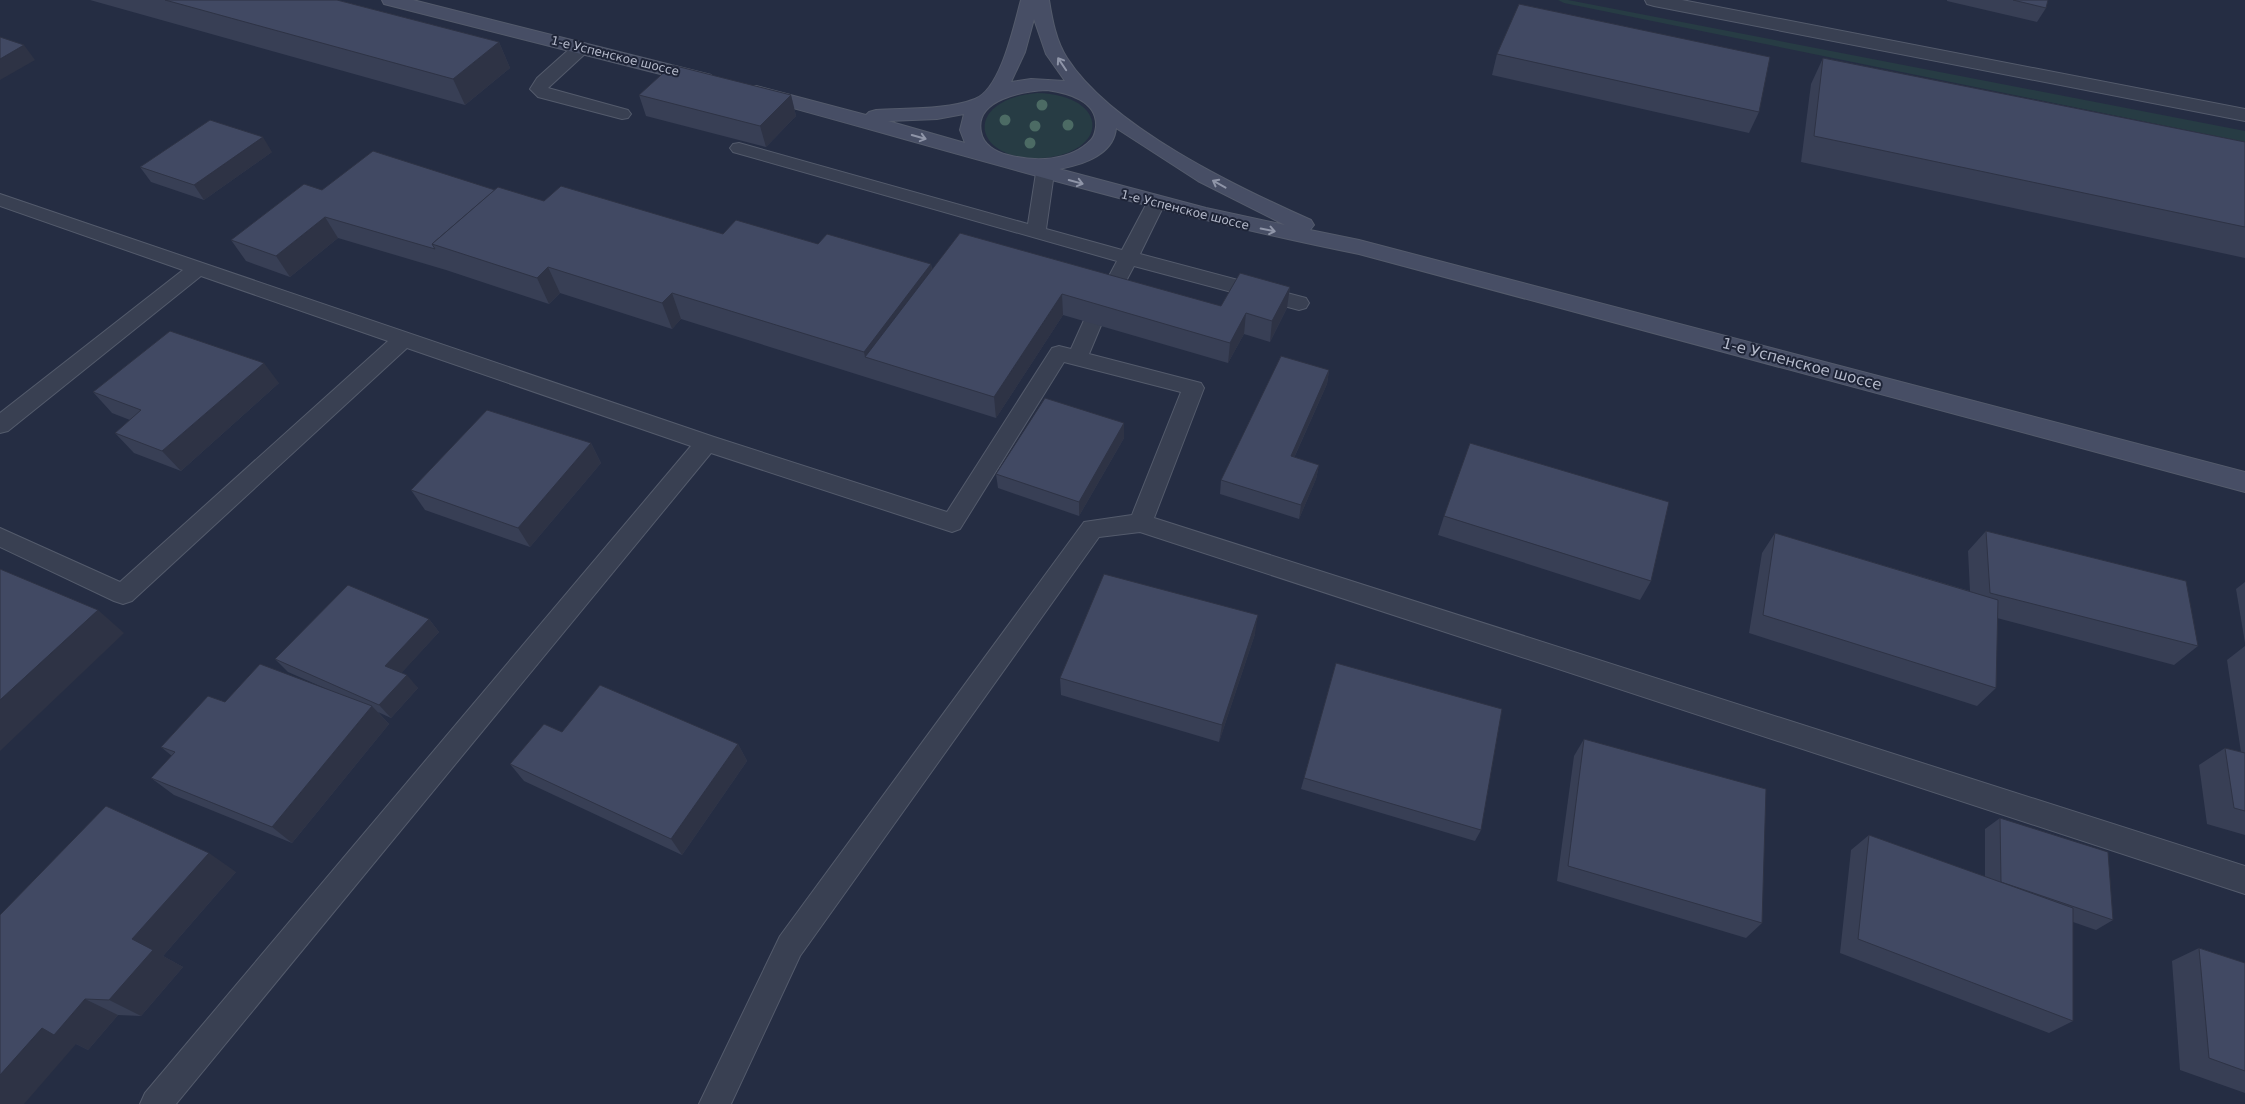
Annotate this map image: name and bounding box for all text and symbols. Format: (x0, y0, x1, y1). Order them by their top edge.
street label: 1-е Успенское шоссе (550, 33, 680, 79)
one-way arrow (1057, 57, 1067, 71)
one-way arrow (911, 132, 927, 142)
one-way arrow (1068, 178, 1084, 187)
one-way arrow (1211, 179, 1226, 189)
street label: 1-е Успенское шоссе (1120, 187, 1250, 233)
one-way arrow (1260, 226, 1276, 235)
street label: 1-е Успенское шоссе (1720, 334, 1884, 394)

